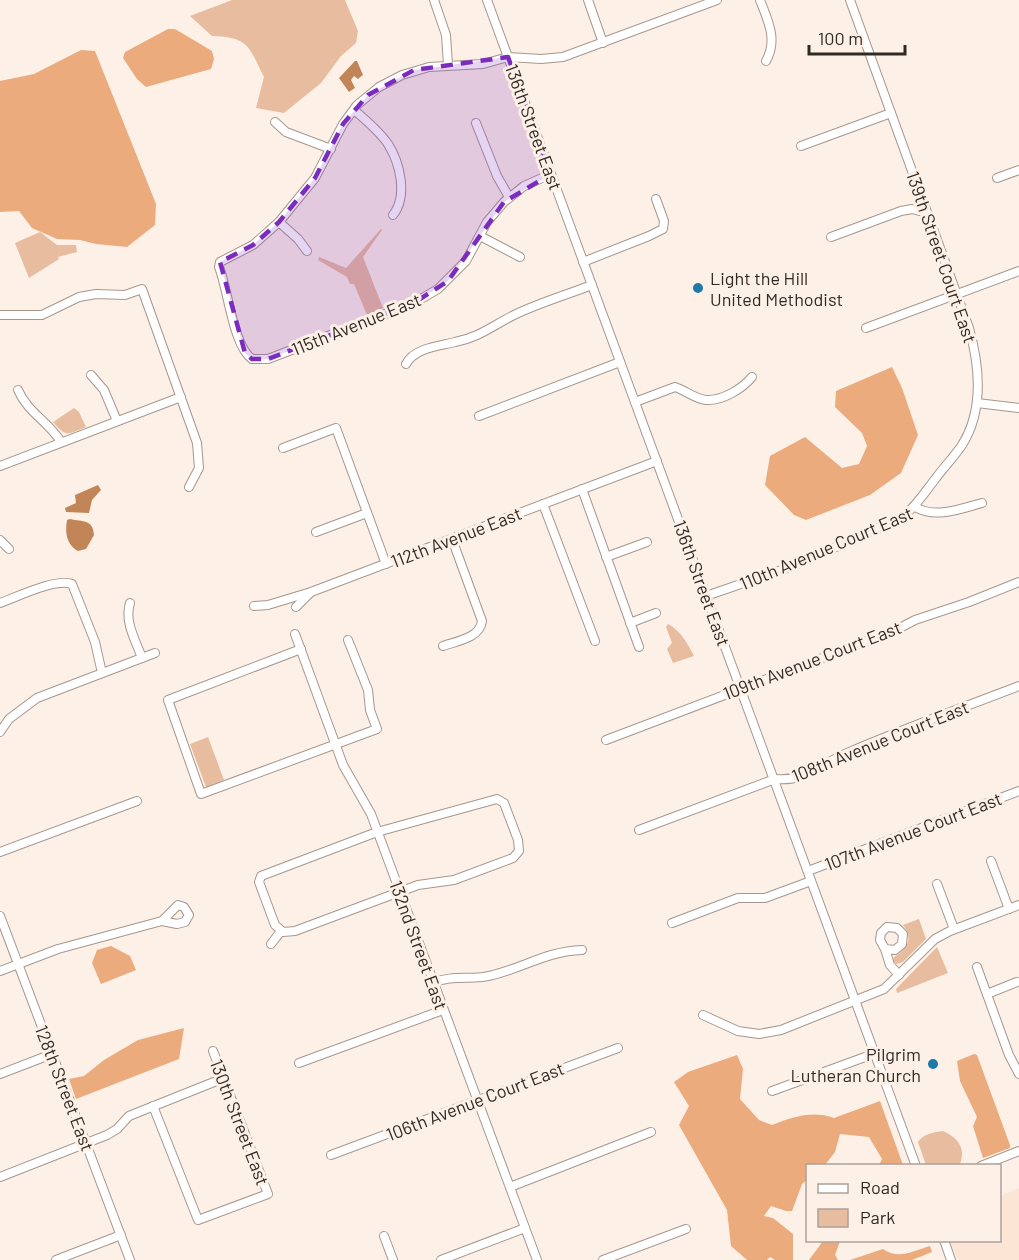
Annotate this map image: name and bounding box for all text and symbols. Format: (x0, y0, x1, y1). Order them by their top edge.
scale bar (809, 18, 905, 56)
text: 100 m (818, 27, 863, 49)
street label: 136th Street East (501, 61, 567, 193)
street label: 139th Street Court East (902, 168, 982, 346)
place label: Light the Hill United Methodist (710, 267, 843, 310)
marker: Light the Hill United Methodist (691, 281, 705, 295)
street label: 115th Avenue East (288, 288, 424, 360)
street label: 112th Avenue East (388, 502, 524, 572)
street label: 110th Avenue Court East (736, 502, 916, 594)
street label: 136th Street East (669, 517, 735, 649)
street label: 109th Avenue Court East (720, 616, 904, 704)
street label: 108th Avenue Court East (788, 695, 972, 787)
street label: 107th Avenue Court East (821, 787, 1005, 875)
street label: 132nd Street East (385, 877, 453, 1013)
street label: 128th Street East (31, 1022, 99, 1154)
place label: Pilgrim Lutheran Church (791, 1043, 921, 1086)
street label: 130th Street East (206, 1056, 274, 1188)
street label: 106th Avenue Court East (383, 1057, 567, 1145)
marker: Pilgrim Lutheran Church (926, 1057, 940, 1071)
legend (806, 1164, 1001, 1242)
text: Road (860, 1176, 900, 1198)
text: Park (860, 1206, 895, 1228)

